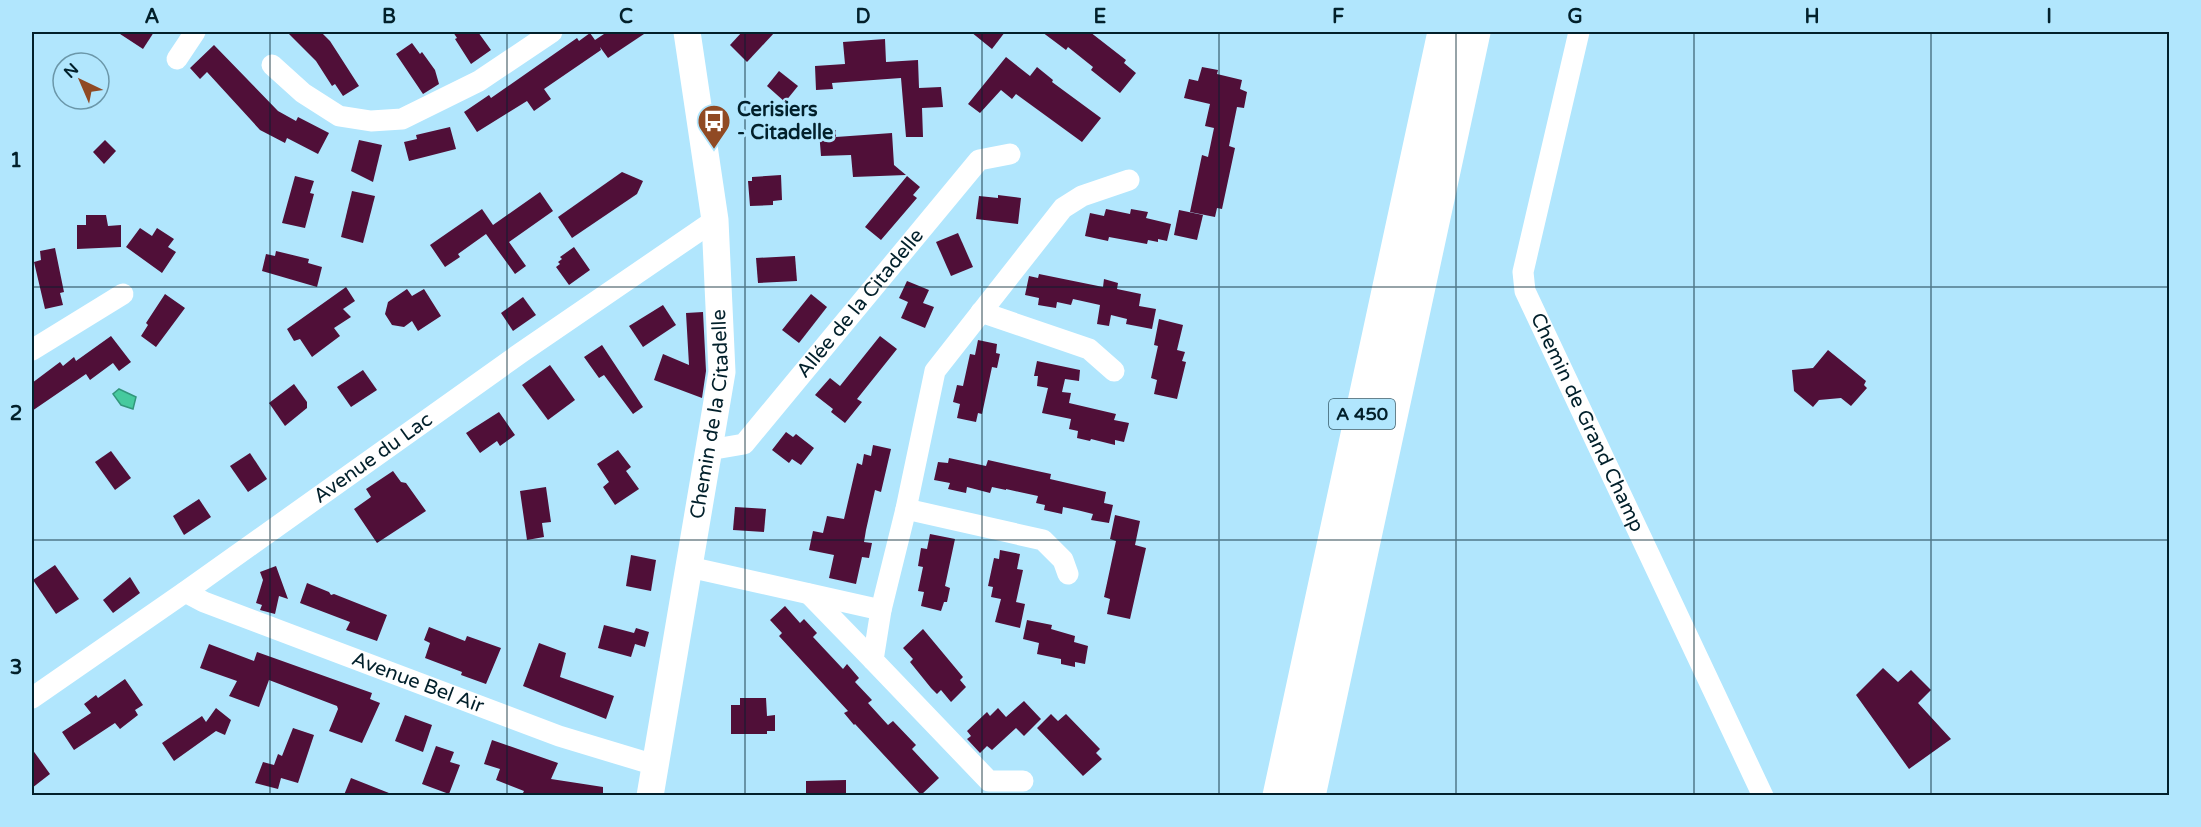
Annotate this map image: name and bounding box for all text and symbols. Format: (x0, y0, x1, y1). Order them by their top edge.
text: A (145, 5, 160, 29)
text: B (382, 5, 396, 29)
text: C (619, 5, 633, 29)
text: D (855, 5, 871, 29)
text: E (1094, 5, 1107, 29)
text: F (1332, 5, 1344, 29)
text: G (1567, 5, 1583, 29)
text: H (1804, 5, 1820, 29)
text: I (2046, 5, 2052, 29)
north arrow (51, 51, 111, 111)
text: N (60, 59, 83, 83)
place label: Cerisiers - Citadelle (737, 98, 833, 145)
bus stop icon: Cerisiers - Citadelle (696, 103, 732, 150)
text: 1 (10, 149, 22, 173)
street label: Allée de la Citadelle (792, 224, 929, 383)
street label: Chemin de la Citadelle (685, 309, 734, 521)
street label: Chemin de Grand Champ (1525, 309, 1649, 536)
road number: A 450 (1329, 399, 1395, 429)
text: 2 (10, 402, 22, 426)
street label: Avenue du Lac (309, 408, 437, 509)
street label: Avenue Bel Air (348, 647, 488, 719)
text: 3 (10, 656, 22, 680)

